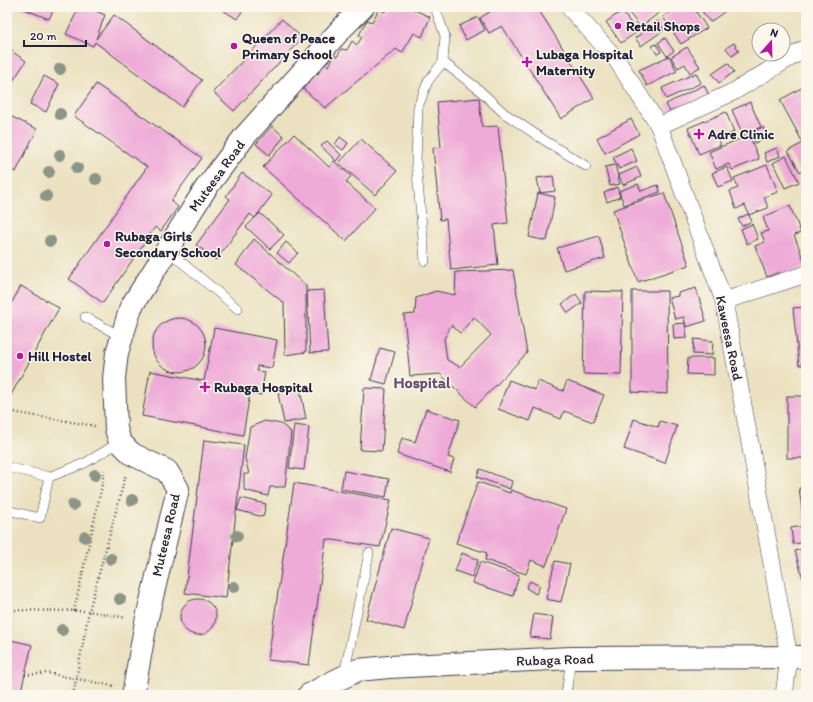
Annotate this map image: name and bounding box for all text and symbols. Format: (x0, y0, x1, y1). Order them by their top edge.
place label: Retail Shops (626, 18, 700, 35)
marker: Retail Shops (613, 21, 623, 31)
scale bar (24, 22, 86, 48)
north arrow (751, 22, 791, 62)
text: N (769, 26, 780, 40)
text: 20 m (30, 29, 57, 43)
place label: Queen of Peace Primary School (242, 30, 335, 63)
marker: Queen of Peace Primary School (229, 41, 239, 51)
place label: Lubaga Hospital Maternity (536, 46, 634, 79)
marker: Lubaga Hospital Maternity (521, 56, 533, 68)
place label: Adre Clinic (707, 126, 775, 143)
marker: Adre Clinic (693, 128, 705, 140)
street label: Muteesa Road (185, 137, 249, 215)
place label: Rubaga Girls Secondary School (115, 228, 222, 261)
marker: Rubaga Girls Secondary School (102, 239, 112, 249)
street label: Kaweesa Road (712, 294, 746, 382)
place label: Hill Hostel (28, 348, 92, 365)
marker: Hill Hostel (15, 351, 25, 361)
district label: Hospital (393, 373, 451, 393)
place label: Rubaga Hospital (214, 379, 314, 396)
marker: Rubaga Hospital (199, 381, 211, 393)
street label: Muteesa Road (148, 492, 184, 578)
street label: Rubaga Road (516, 650, 595, 670)

